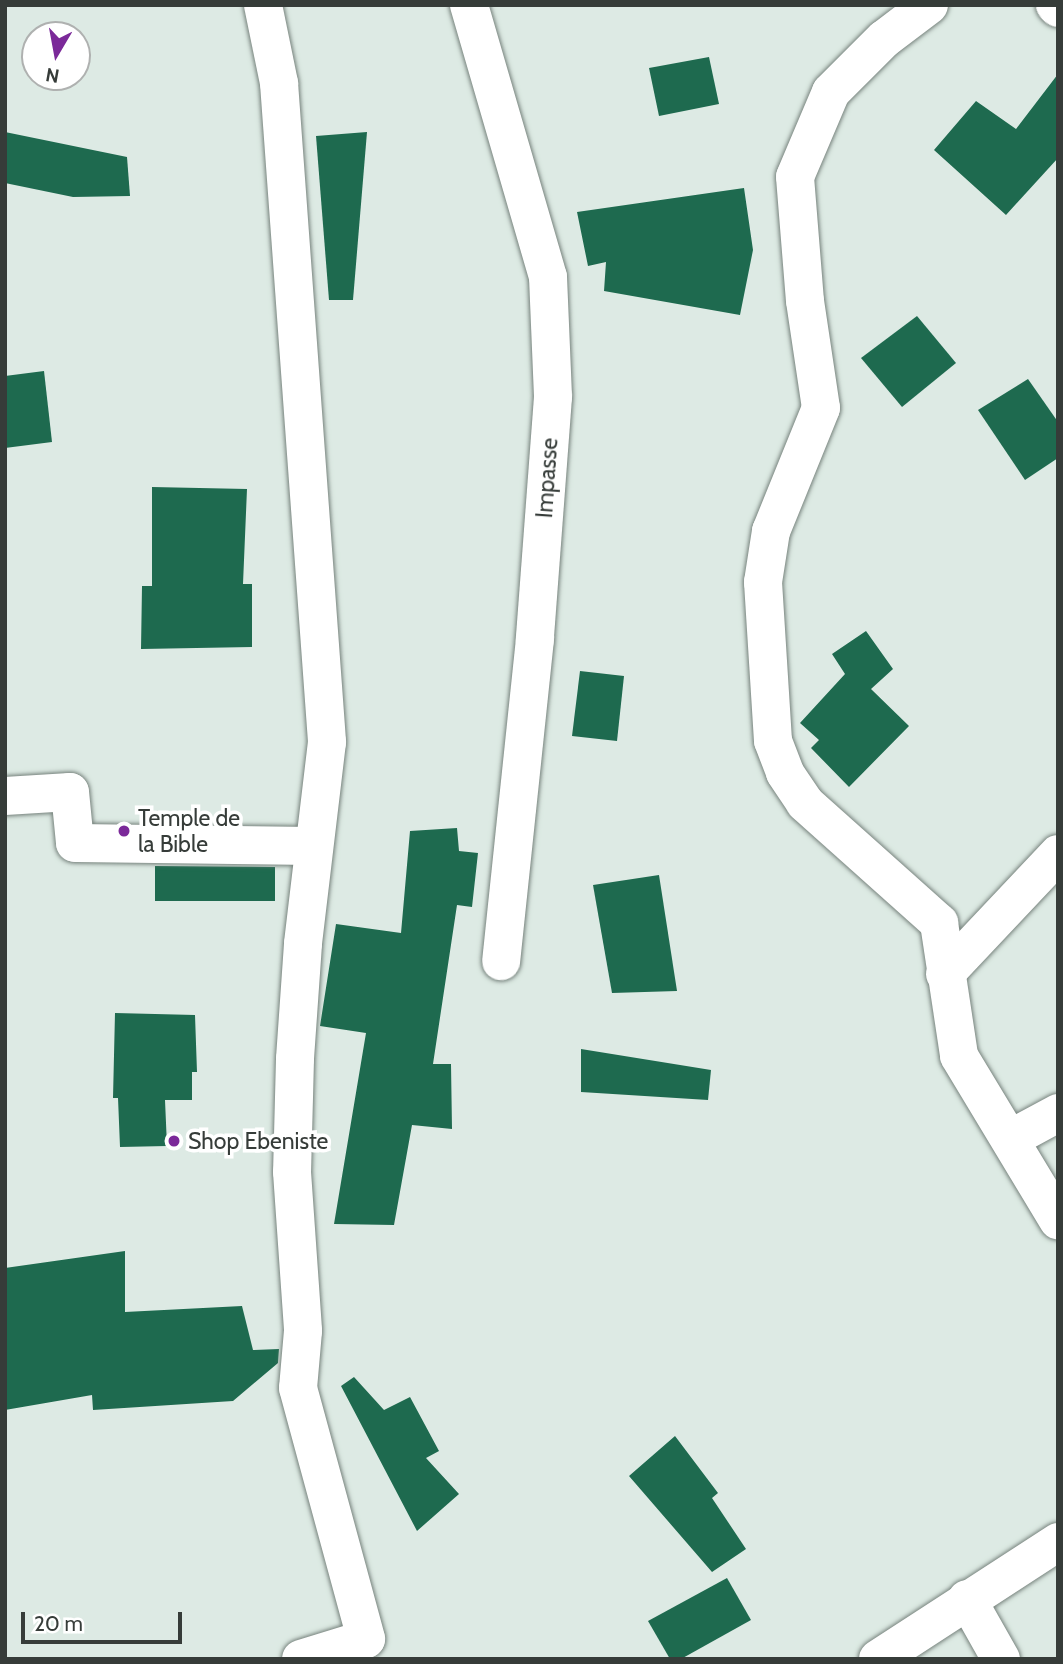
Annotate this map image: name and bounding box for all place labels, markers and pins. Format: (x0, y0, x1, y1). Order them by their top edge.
place label: Temple de la Bible (138, 804, 240, 858)
marker: Temple de la Bible (116, 823, 132, 839)
place label: Shop Ebeniste (188, 1127, 328, 1155)
marker: Shop Ebeniste (166, 1133, 182, 1149)

